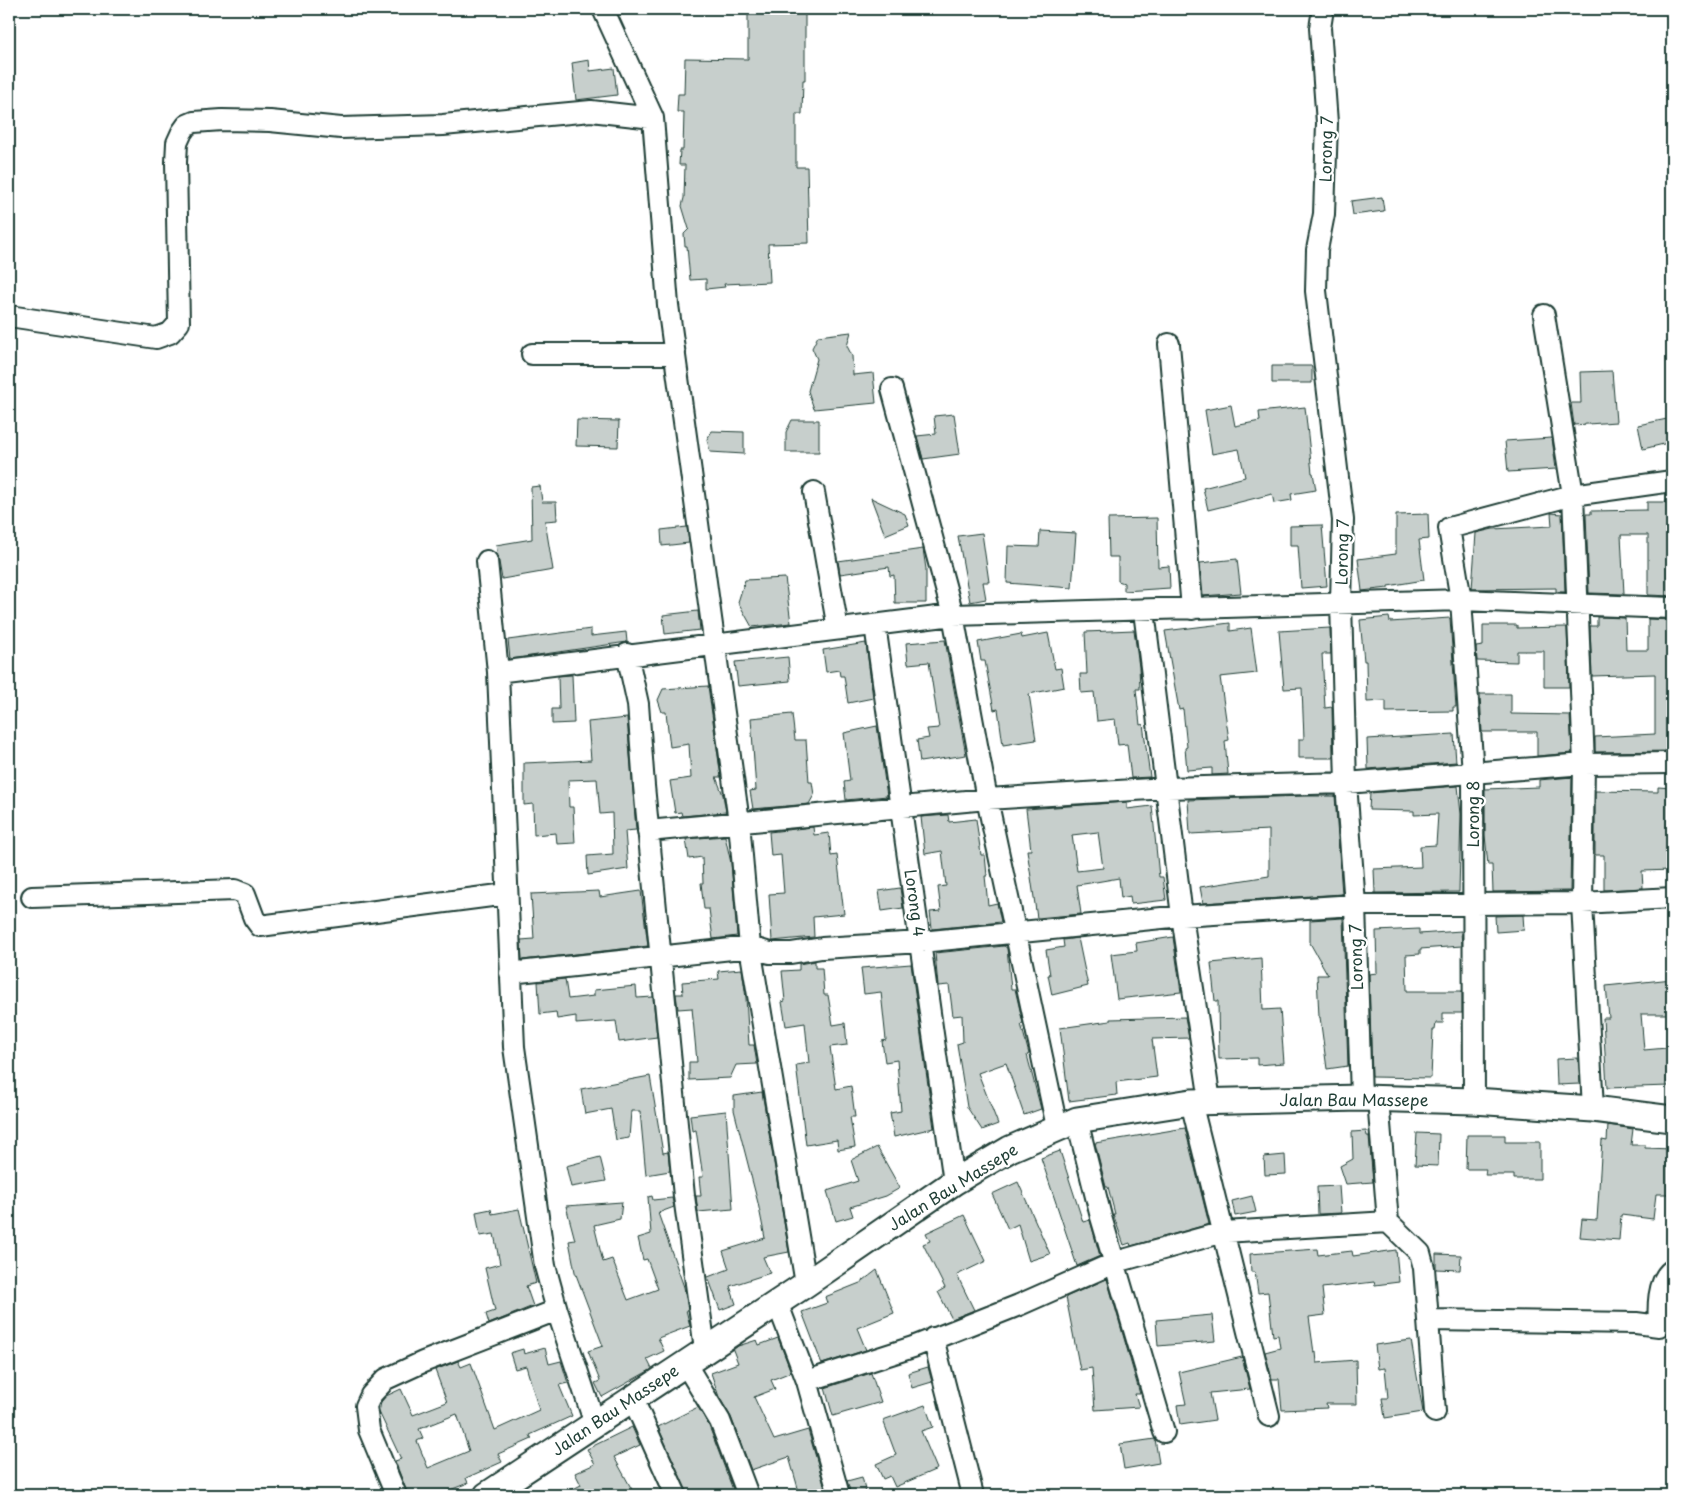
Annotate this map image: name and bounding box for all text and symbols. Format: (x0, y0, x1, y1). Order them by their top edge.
street label: Lorong 7 (1312, 116, 1338, 182)
street label: Lorong 7 (1328, 519, 1354, 585)
street label: Lorong 8 (1460, 780, 1484, 848)
street label: Lorong 4 (899, 868, 933, 938)
street label: Lorong 7 (1342, 924, 1368, 991)
street label: Jalan Bau Massepe (1280, 1087, 1429, 1111)
street label: Jalan Bau Massepe (883, 1136, 1022, 1236)
street label: Jalan Bau Massepe (546, 1357, 683, 1461)

